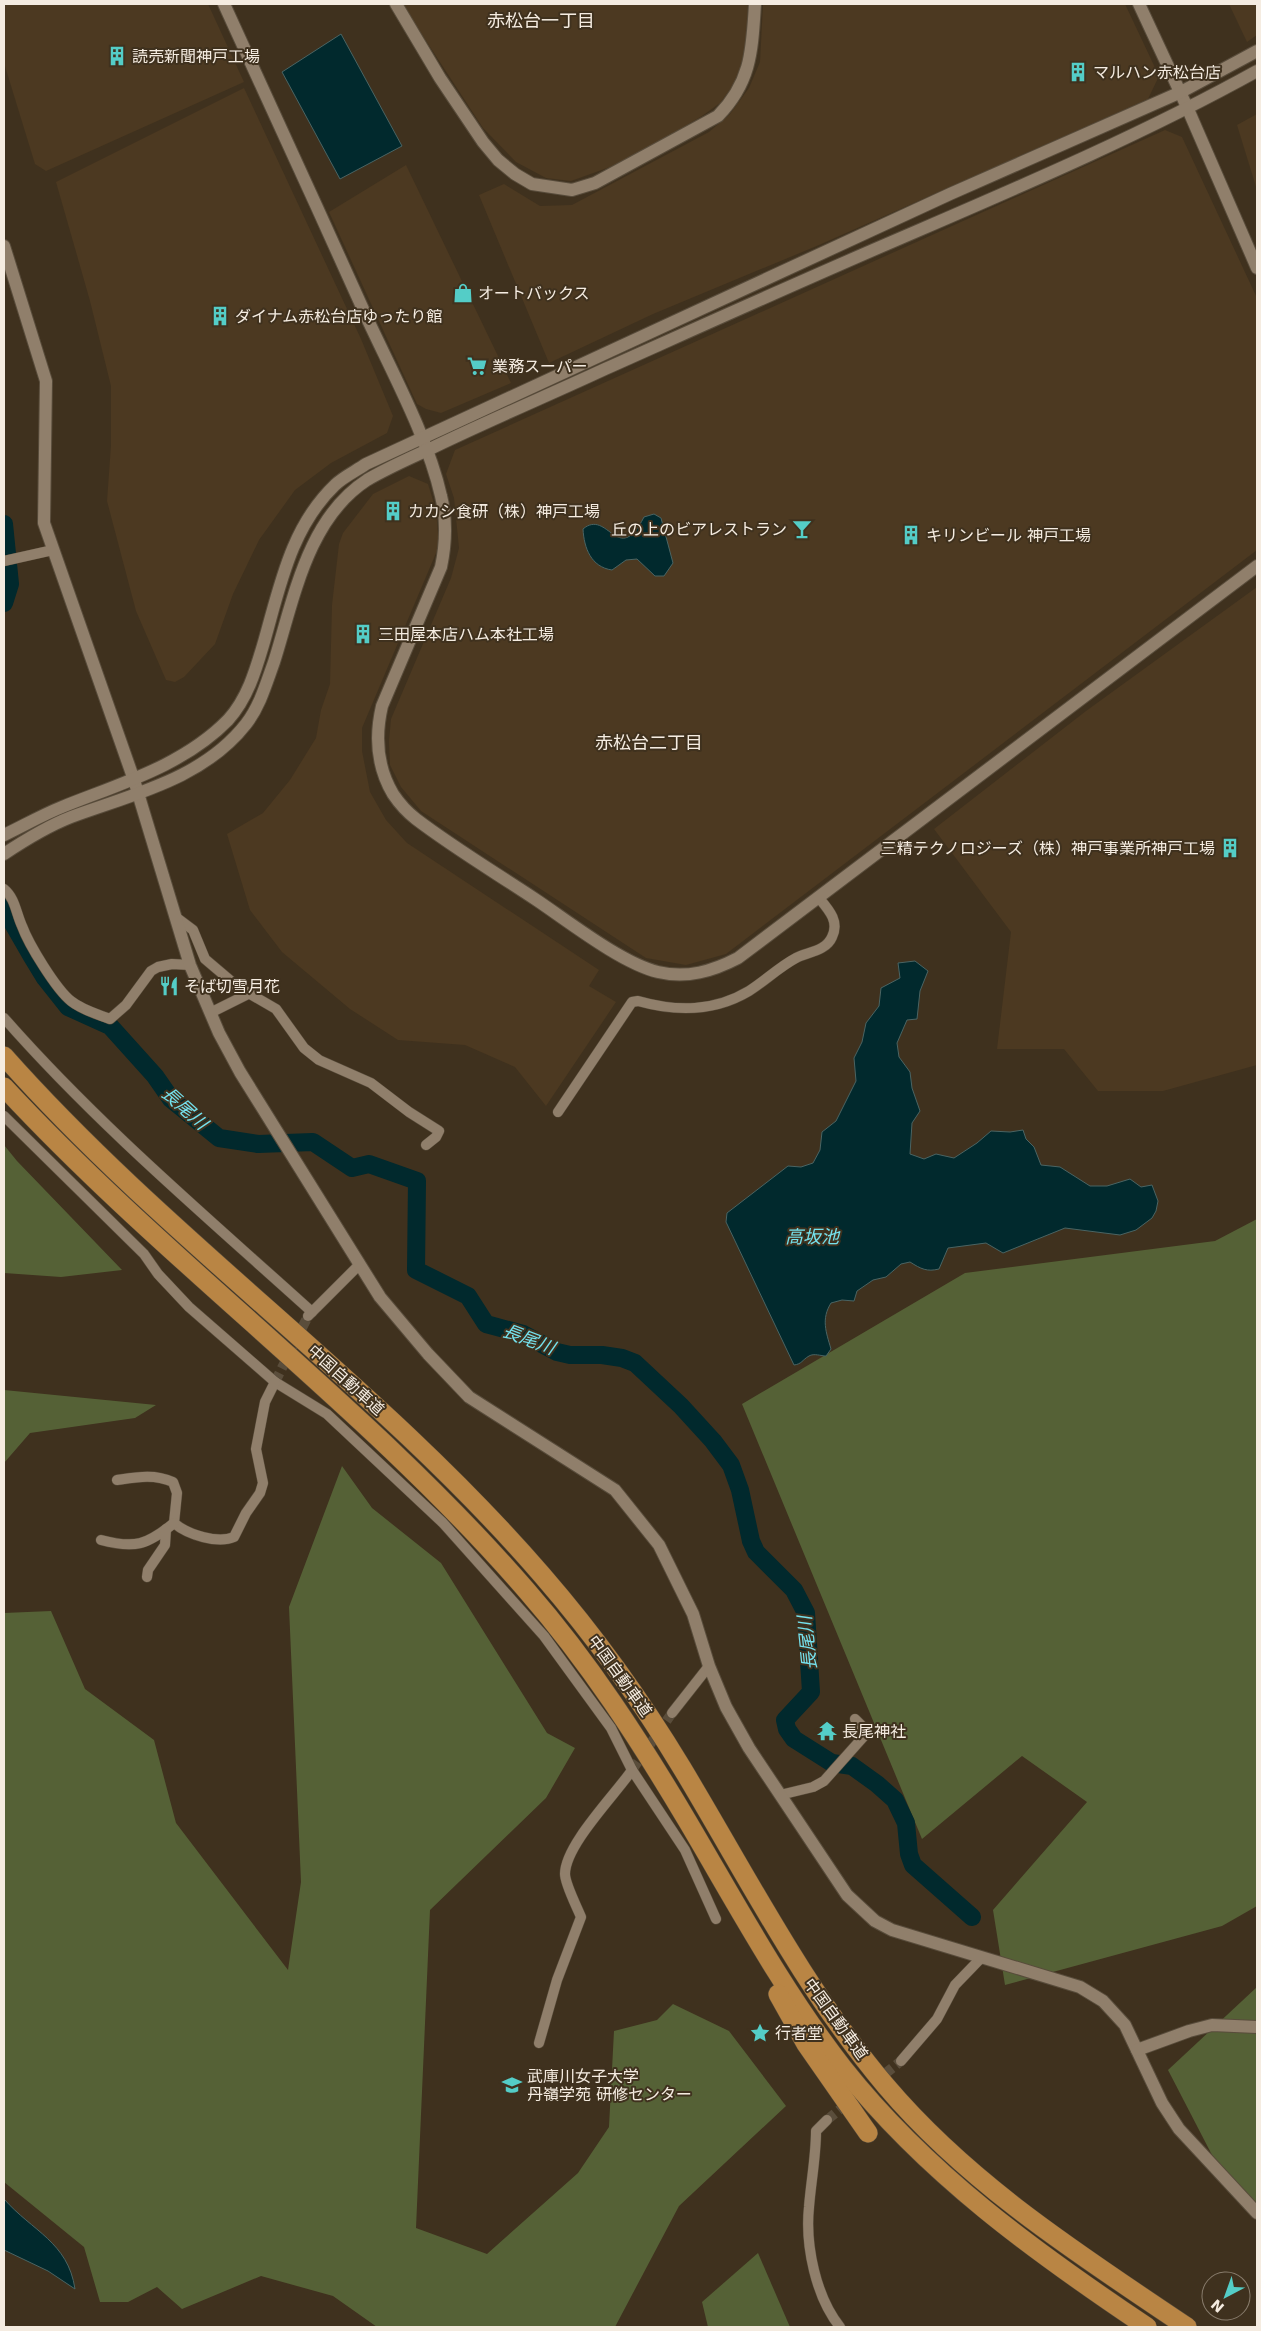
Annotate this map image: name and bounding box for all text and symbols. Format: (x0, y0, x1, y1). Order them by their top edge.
district label: 赤松台一丁目 (487, 10, 595, 31)
building icon: 読売新聞神戸工場 (106, 45, 128, 67)
place label: 読売新聞神戸工場 (132, 47, 260, 66)
building icon: マルハン赤松台店 (1067, 61, 1089, 83)
place label: マルハン赤松台店 (1093, 63, 1221, 82)
shop icon: オートバックス (452, 282, 474, 304)
place label: オートバックス (478, 284, 590, 303)
building icon: ダイナム赤松台店ゆったり館 (209, 305, 231, 327)
place label: ダイナム赤松台店ゆったり館 (235, 307, 442, 326)
supermarket icon: 業務スーパー (466, 355, 488, 377)
place label: 業務スーパー (492, 357, 588, 376)
building icon: カカシ食研（株）神戸工場 (382, 500, 404, 522)
place label: カカシ食研（株）神戸工場 (408, 502, 600, 521)
bar icon: 丘の上のビアレストラン (791, 518, 813, 540)
place label: 丘の上のビアレストラン (611, 520, 787, 539)
building icon: キリンビール 神戸工場 (900, 524, 922, 546)
place label: キリンビール 神戸工場 (926, 526, 1091, 545)
building icon: 三田屋本店ハム本社工場 (352, 623, 374, 645)
place label: 三田屋本店ハム本社工場 (378, 625, 554, 644)
district label: 赤松台二丁目 (595, 732, 703, 753)
building icon: 三精テクノロジーズ（株）神戸事業所神戸工場 (1219, 837, 1241, 859)
place label: 三精テクノロジーズ（株）神戸事業所神戸工場 (881, 839, 1215, 858)
restaurant icon: そば切雪月花 (158, 975, 180, 997)
place label: そば切雪月花 (184, 977, 280, 996)
water label: 長尾川 (158, 1082, 214, 1135)
water label: 高坂池 (785, 1226, 841, 1247)
water label: 長尾川 (500, 1320, 560, 1359)
street label: 中国自動車道 (304, 1341, 388, 1419)
water label: 長尾川 (794, 1613, 820, 1671)
street label: 中国自動車道 (584, 1632, 656, 1720)
temple icon: 長尾神社 (816, 1720, 838, 1742)
place label: 長尾神社 (842, 1722, 906, 1741)
street label: 中国自動車道 (800, 1975, 872, 2063)
place icon: 行者堂 (749, 2022, 771, 2044)
place label: 行者堂 (775, 2024, 823, 2043)
place label: 武庫川女子大学 丹嶺学苑 研修センター (527, 2067, 692, 2104)
school or university icon: 武庫川女子大学 丹嶺学苑 研修センター (501, 2074, 523, 2096)
north arrow (1201, 2271, 1251, 2321)
text: N (1208, 2296, 1227, 2316)

